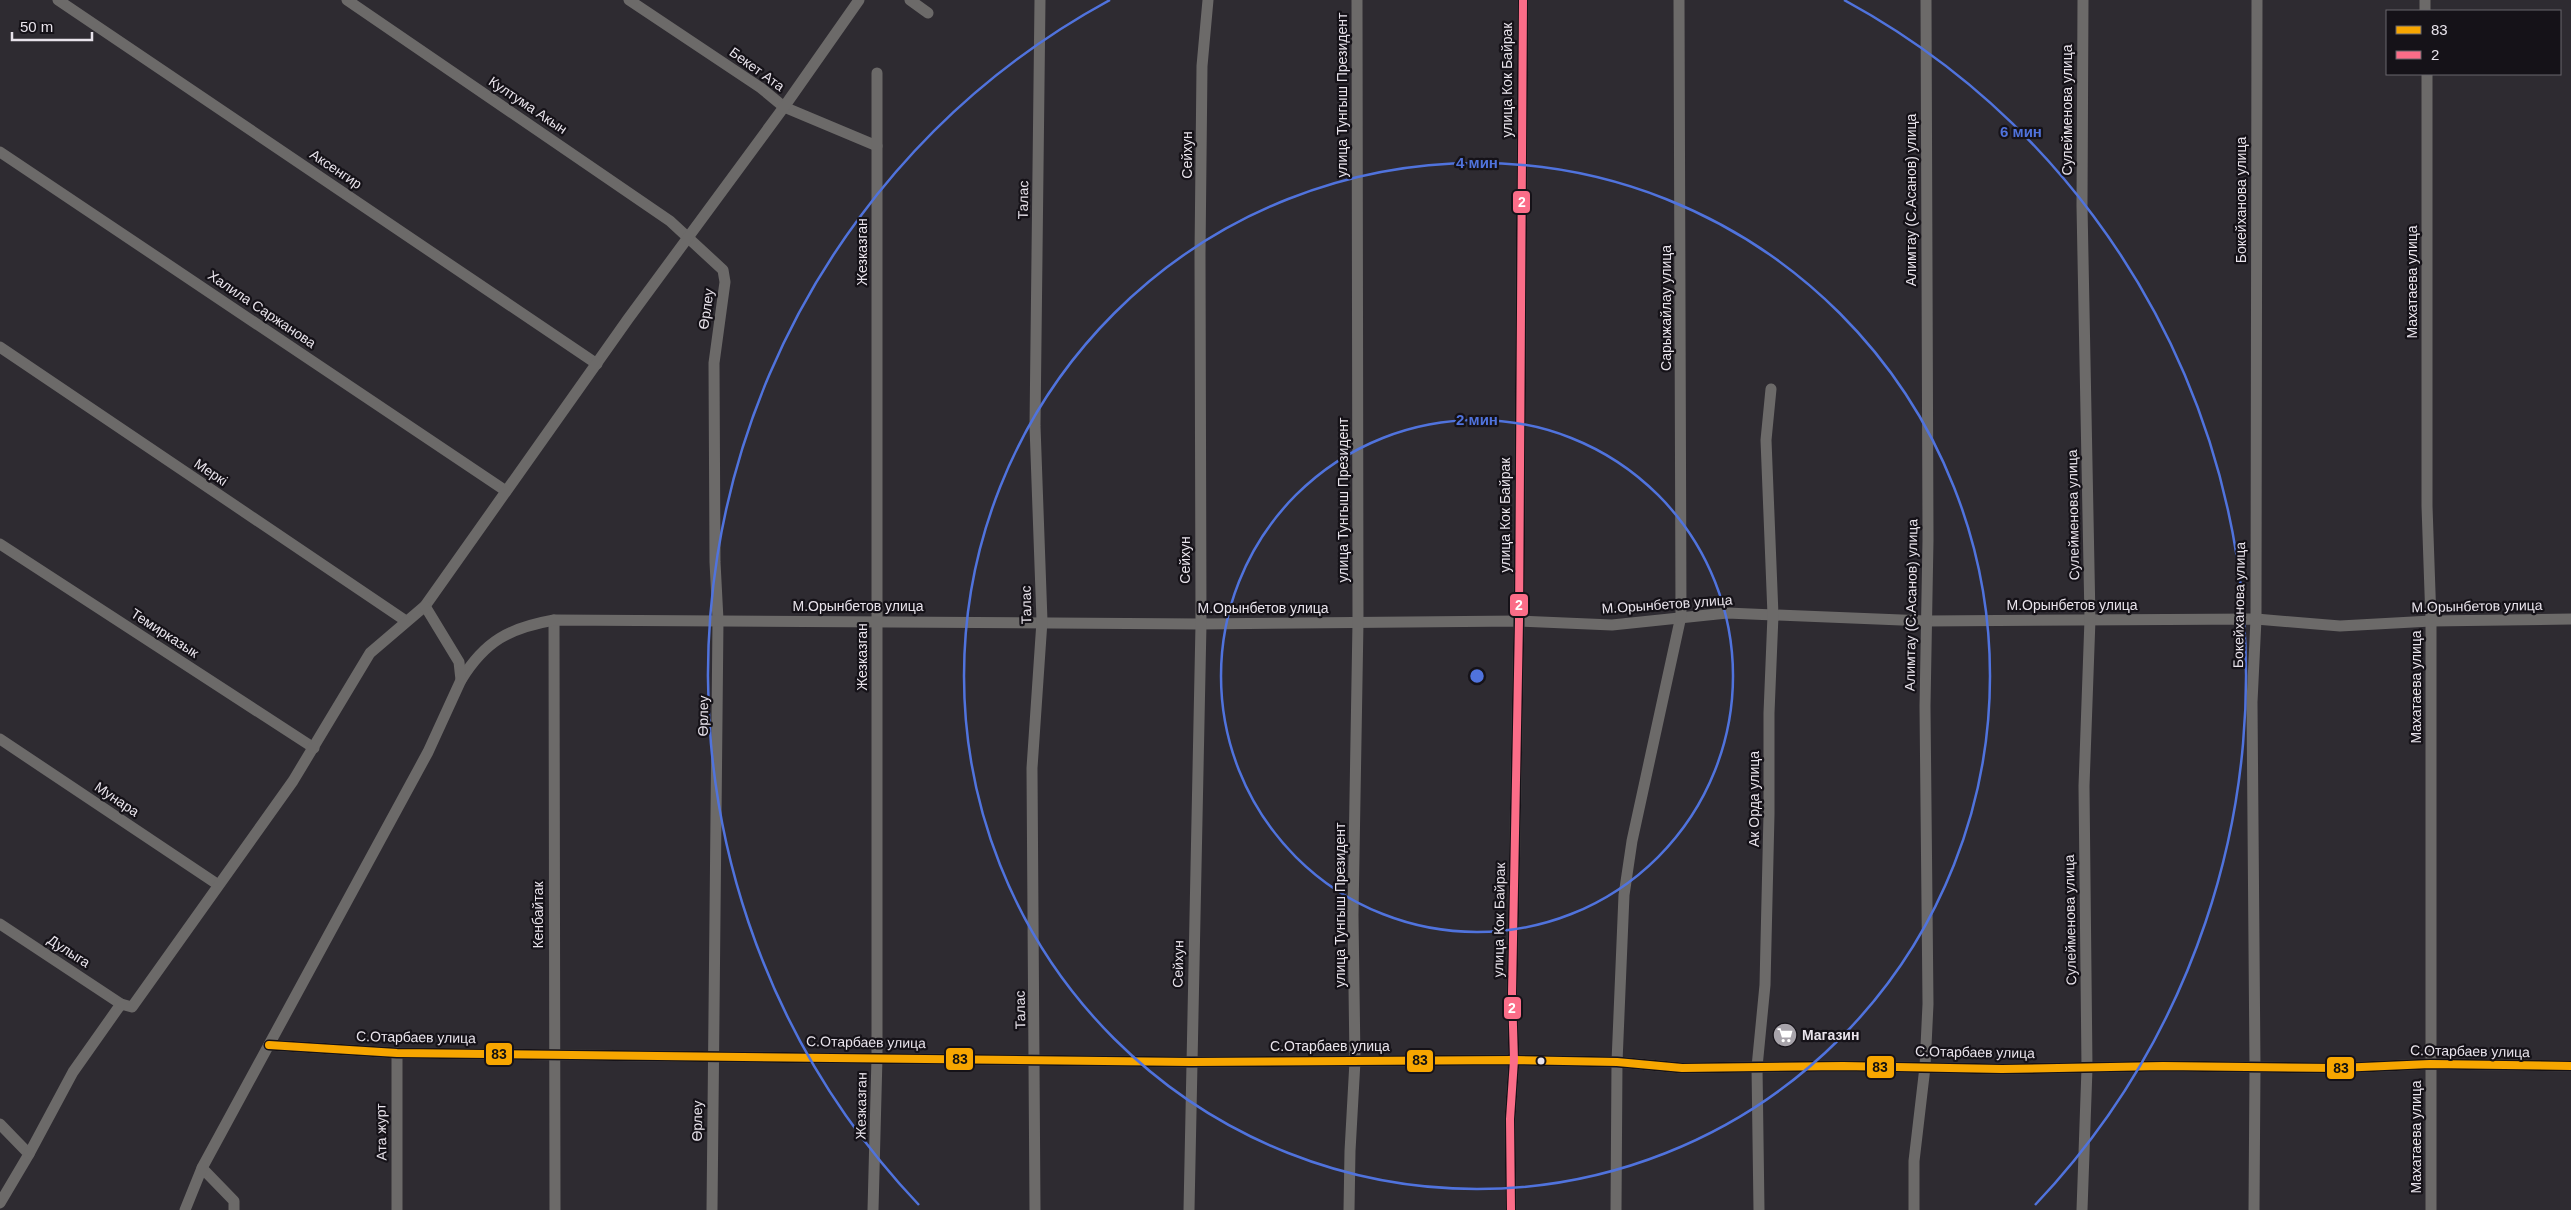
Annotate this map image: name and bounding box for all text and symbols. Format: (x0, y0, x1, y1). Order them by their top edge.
scale bar (12, 10, 92, 42)
legend (2386, 10, 2561, 75)
street label: улица Тунгыш Президент (1334, 12, 1350, 177)
text: 50 m (20, 18, 53, 35)
text: 83 (2431, 21, 2448, 38)
street label: улица Кок Байрак (1499, 22, 1515, 137)
street label: Бекет Ата (726, 44, 788, 94)
street label: Сулейменова улица (2059, 44, 2075, 175)
text: 2 (2431, 46, 2439, 63)
street label: Култума Акын (486, 73, 570, 137)
street label: Алимтау (С.Асанов) улица (1903, 114, 1919, 286)
text: 6 мин (2000, 123, 2042, 140)
street label: Сейхун (1179, 131, 1195, 179)
street label: Бокейханова улица (2233, 137, 2249, 263)
street label: Аксенгир (307, 146, 365, 192)
text: 4 мин (1456, 154, 1498, 171)
street label: Талас (1015, 181, 1031, 219)
line badge: 2 (1512, 190, 1531, 214)
text: 2 (1518, 194, 1526, 210)
street label: Жезказган (854, 218, 870, 286)
street label: Махатаева улица (2404, 225, 2420, 339)
street label: Сарыжайлау улица (1658, 245, 1674, 371)
street label: Халила Саржанова (205, 267, 319, 351)
street label: Өрлеу (695, 288, 717, 330)
text: 2 мин (1456, 411, 1498, 428)
street label: улица Тунгыш Президент (1335, 417, 1351, 582)
street label: Сулейменова улица (2064, 449, 2082, 581)
street label: Меркі (191, 455, 231, 489)
street label: улица Кок Байрак (1497, 457, 1513, 572)
street label: Алимтау (С.Асанов) улица (1901, 518, 1921, 691)
street label: Сейхун (1177, 536, 1193, 584)
street label: Бокейханова улица (2230, 541, 2248, 668)
street label: Талас (1018, 586, 1034, 624)
street label: М.Орынбетов улица (1601, 591, 1733, 617)
line badge: 2 (1509, 593, 1529, 617)
text: 2 (1515, 597, 1523, 613)
street label: М.Орынбетов улица (2006, 597, 2138, 613)
street label: М.Орынбетов улица (2411, 597, 2543, 615)
street label: М.Орынбетов улица (792, 598, 924, 614)
street label: М.Орынбетов улица (1197, 600, 1329, 616)
street label: Темирказык (128, 605, 203, 661)
street label: Жезказган (854, 623, 870, 691)
street label: Махатаева улица (2408, 630, 2424, 744)
centre of rings (1468, 667, 1486, 685)
street label: Өрлеу (695, 695, 711, 737)
street label: Ак Орда улица (1746, 751, 1762, 847)
street label: Мунара (92, 778, 142, 820)
street label: улица Тунгыш Президент (1332, 822, 1348, 987)
street label: Сулейменова улица (2061, 854, 2079, 986)
street label: улица Кок Байрак (1490, 862, 1508, 978)
street label: Кенбайтак (530, 881, 546, 949)
street label: Дулыга (45, 931, 93, 971)
street label: Сейхун (1170, 940, 1186, 988)
street label: Талас (1012, 991, 1028, 1029)
line badge: 2 (1503, 996, 1522, 1020)
text: 2 (1508, 1000, 1516, 1016)
supermarket icon: Магазин (1772, 1022, 1798, 1048)
place label: Магазин (1802, 1027, 1859, 1043)
street label: С.Отарбаев улица (356, 1028, 476, 1046)
street label: С.Отарбаев улица (806, 1033, 926, 1051)
street label: С.Отарбаев улица (1270, 1038, 1390, 1054)
line badge: 83 (485, 1042, 513, 1066)
street label: С.Отарбаев улица (2410, 1042, 2530, 1060)
street label: С.Отарбаев улица (1915, 1043, 2035, 1061)
text: 83 (491, 1046, 507, 1062)
line badge: 83 (945, 1047, 974, 1071)
line badge: 83 (1406, 1049, 1434, 1073)
text: 83 (952, 1051, 968, 1067)
text: 83 (1412, 1052, 1428, 1068)
line badge: 83 (1866, 1055, 1895, 1079)
unlabelled marker (1536, 1056, 1546, 1066)
line badge: 83 (2326, 1056, 2355, 1080)
text: 83 (1872, 1059, 1888, 1075)
text: 83 (2333, 1060, 2349, 1076)
street label: Жезказган (852, 1072, 870, 1140)
street label: Махатаева улица (2408, 1080, 2424, 1194)
street label: Өрлеу (689, 1100, 705, 1142)
street label: Ата журт (372, 1103, 389, 1161)

